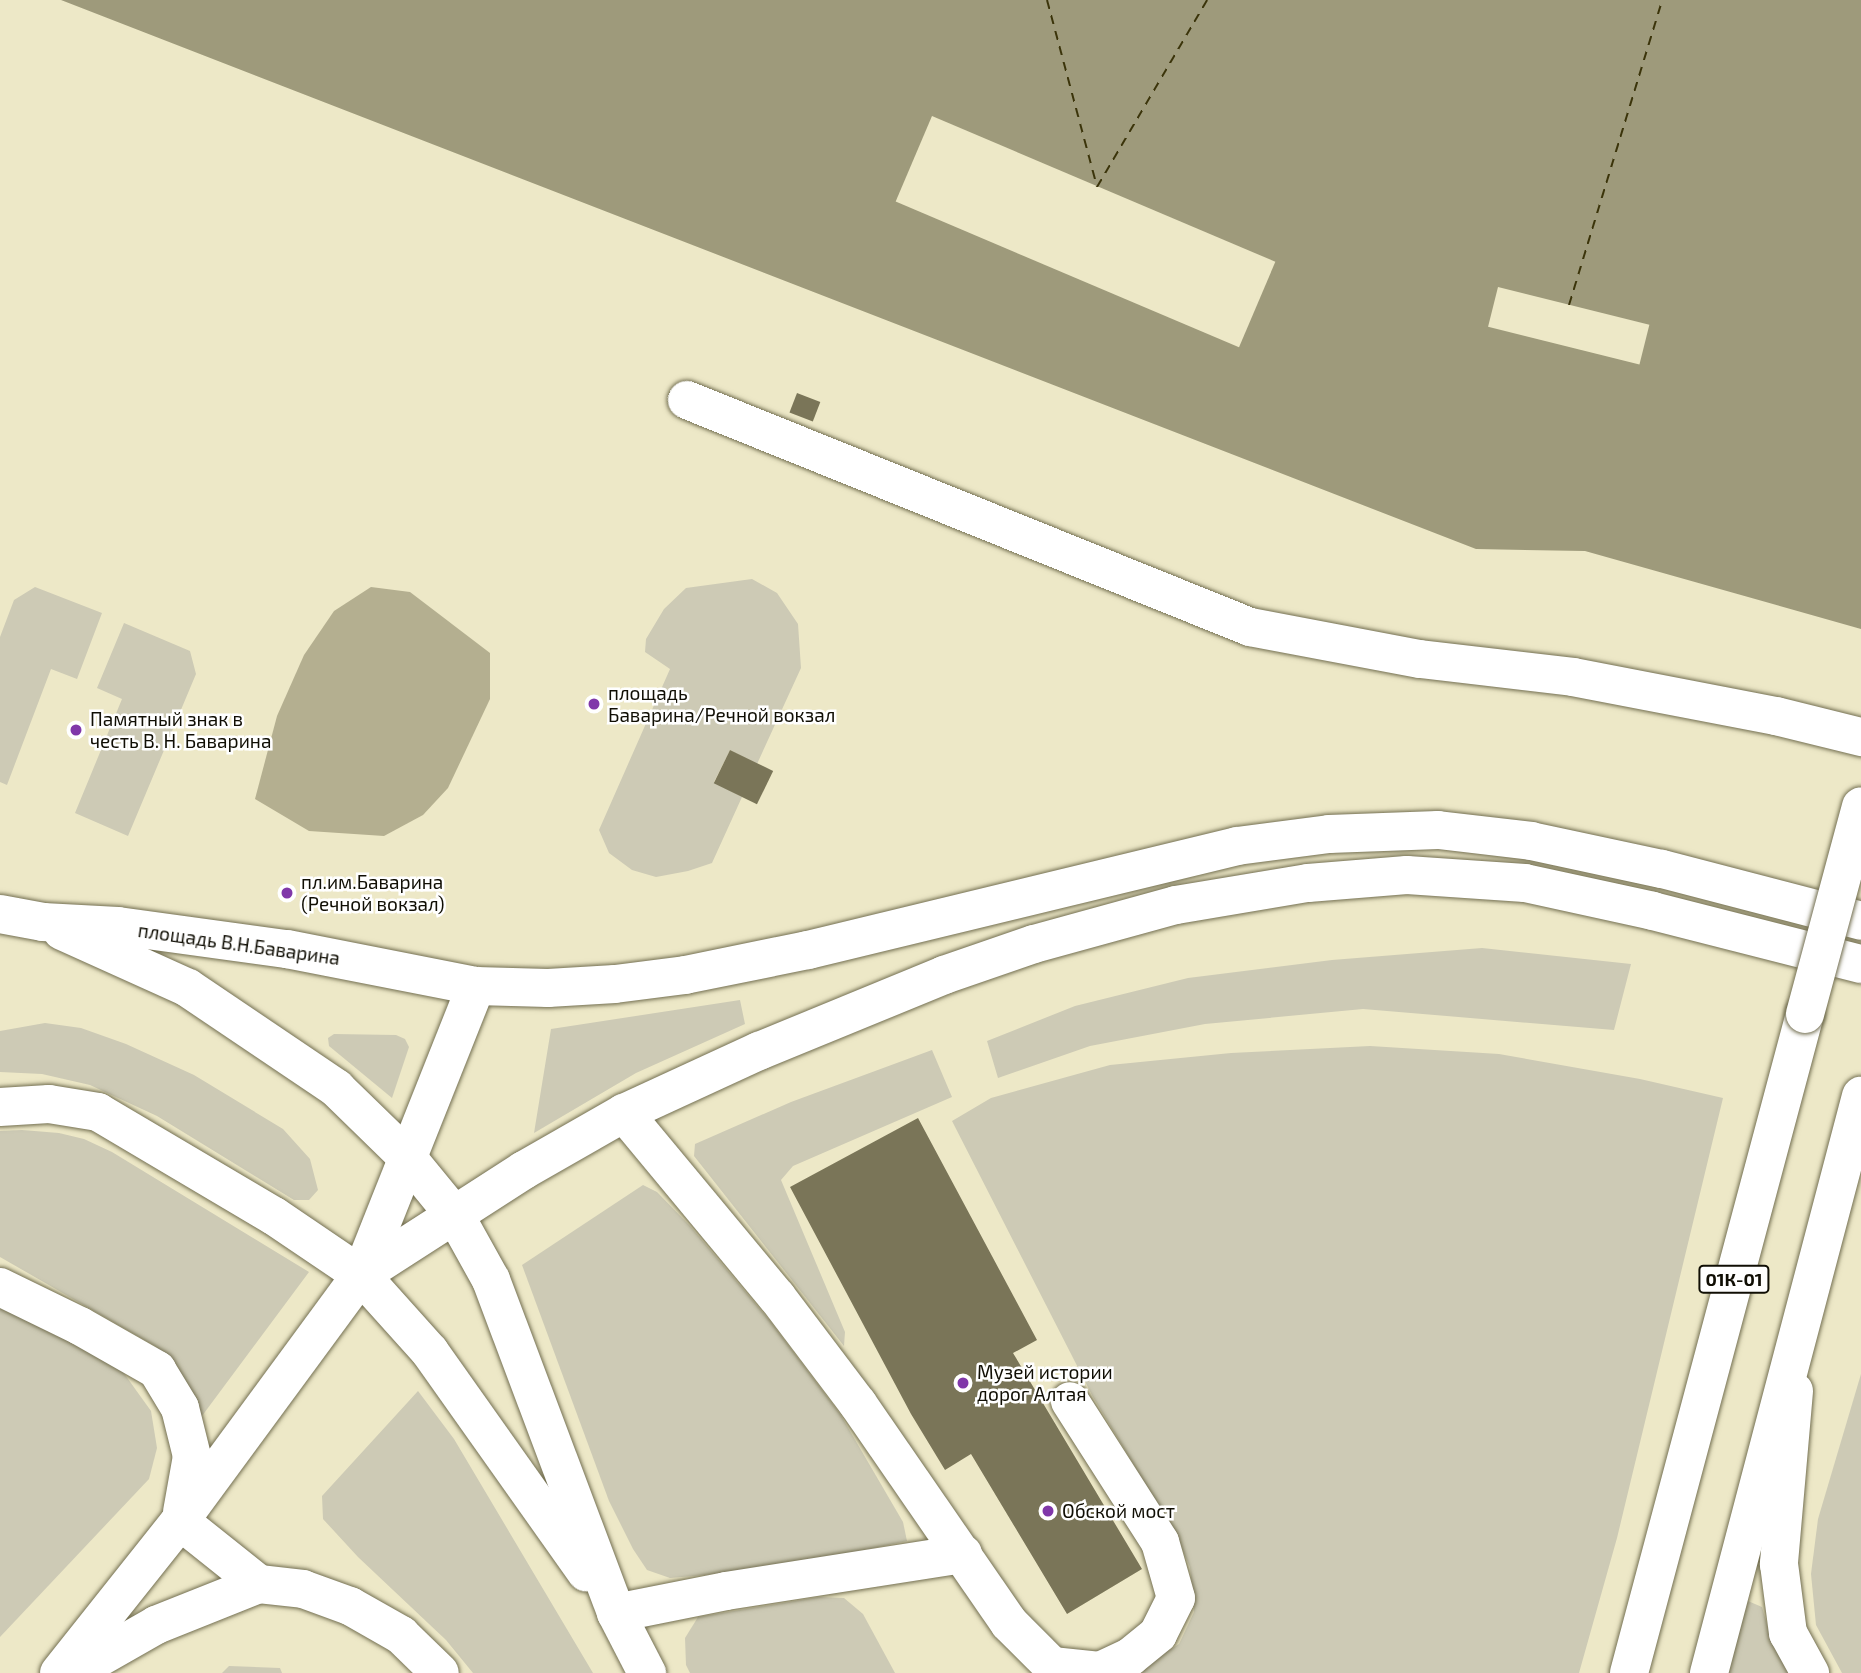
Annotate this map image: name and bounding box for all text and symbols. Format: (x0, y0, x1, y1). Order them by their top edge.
place label: площадь Баварина/Речной вокзал (608, 682, 835, 726)
marker: площадь Баварина/Речной вокзал (586, 696, 602, 712)
place label: Памятный знак в честь В. Н. Баварина (90, 708, 271, 752)
marker: Памятный знак в честь В. Н. Баварина (68, 722, 84, 738)
place label: пл.им.Баварина (Речной вокзал) (301, 871, 445, 915)
marker: пл.им.Баварина (Речной вокзал) (279, 885, 295, 901)
street label: площадь В.Н.Баварина (137, 919, 341, 969)
road number: 01К-01 (1697, 1264, 1771, 1294)
place label: Музей истории дорог Алтая (977, 1361, 1113, 1405)
marker: Музей истории дорог Алтая (955, 1375, 971, 1391)
place label: Обской мост (1062, 1500, 1175, 1522)
marker: Обской мост (1040, 1503, 1056, 1519)

